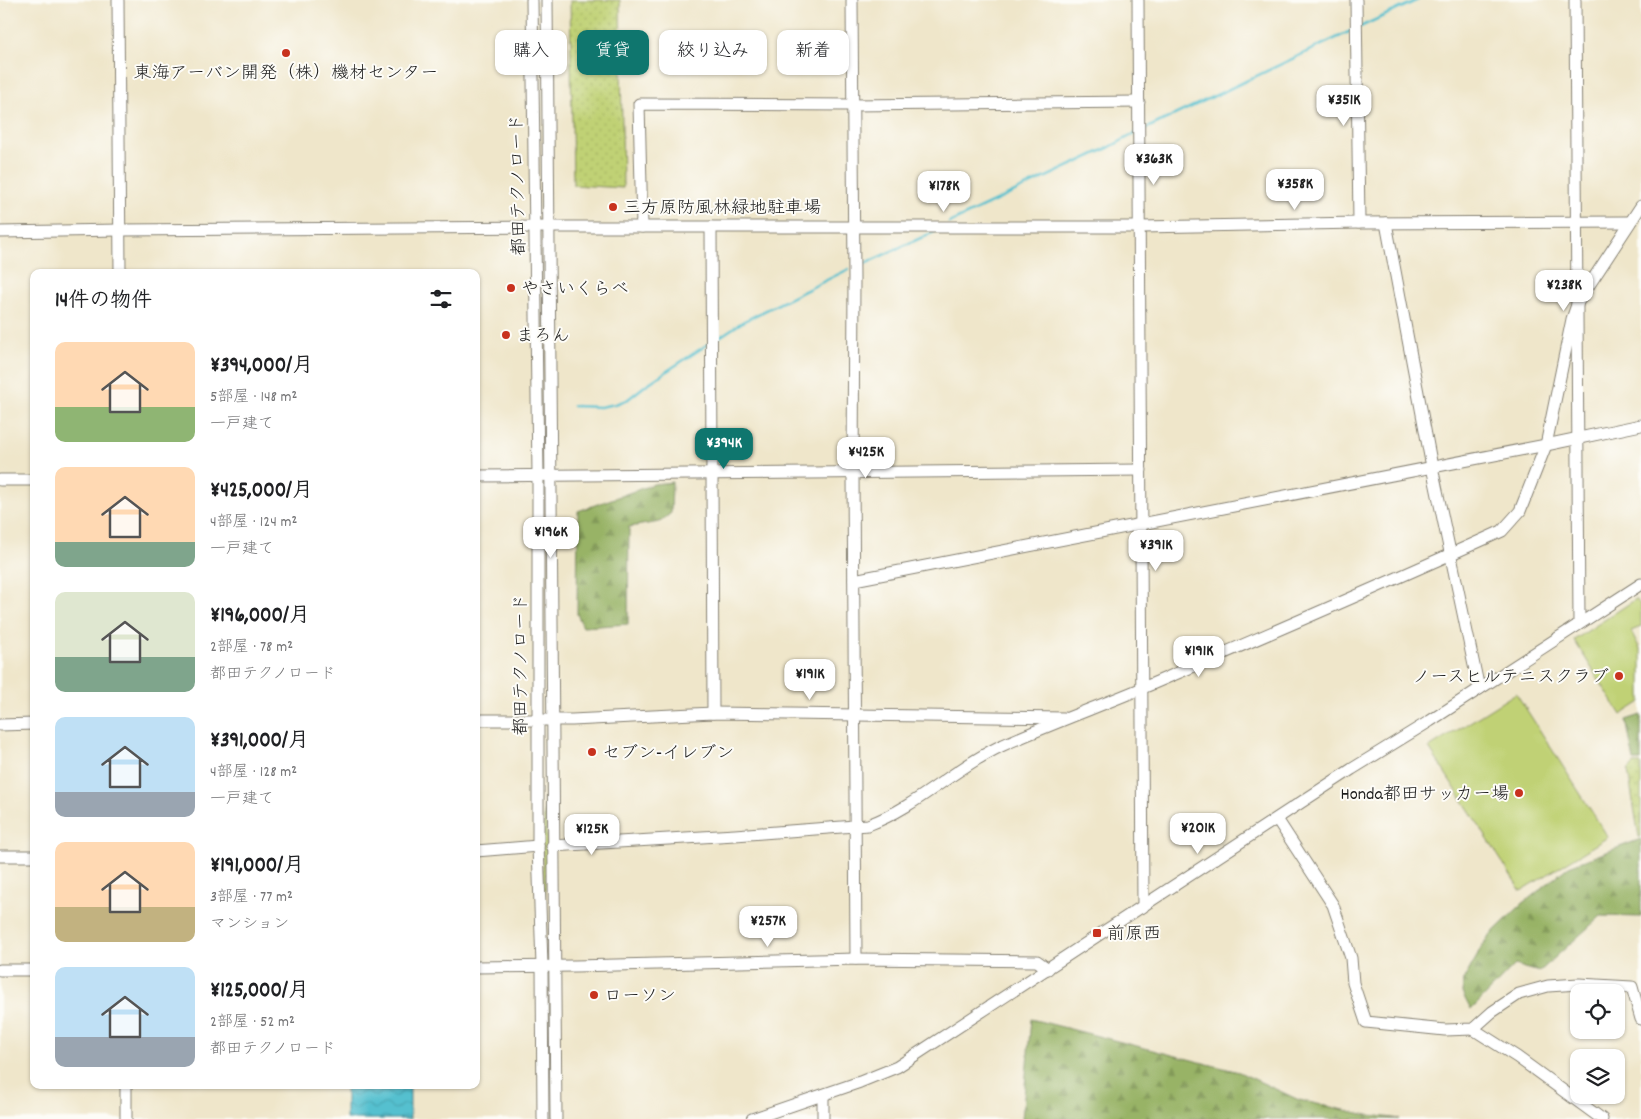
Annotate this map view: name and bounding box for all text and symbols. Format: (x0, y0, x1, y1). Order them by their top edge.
chip: 購入 (495, 30, 567, 75)
chip: 賃貸 (577, 30, 649, 75)
chip: 絞り込み (659, 30, 767, 75)
chip: 新着 (777, 30, 849, 75)
marker: 東海アーバン開発（株）機材センター (280, 47, 292, 59)
place label: 東海アーバン開発（株）機材センター (134, 62, 438, 87)
pin: ¥351K (1309, 84, 1379, 127)
text: ¥351K (1327, 89, 1361, 112)
street label: 都田テクノロード (506, 114, 533, 256)
pin: ¥363K (1119, 144, 1189, 186)
text: ¥363K (1135, 148, 1173, 171)
pin: ¥358K (1260, 168, 1330, 211)
pin: ¥178K (909, 170, 979, 213)
text: ¥358K (1277, 173, 1313, 196)
text: ¥178K (928, 175, 960, 198)
place label: 三方原防風林緑地駐車場 (623, 197, 821, 222)
marker: 三方原防風林緑地駐車場 (607, 201, 619, 213)
pin: ¥238K (1529, 270, 1599, 312)
text: ¥238K (1546, 274, 1582, 297)
place label: やさいくらべ (521, 278, 629, 303)
marker: やさいくらべ (505, 282, 517, 294)
icon: filters (427, 285, 455, 313)
text: 14件の物件 (55, 287, 152, 317)
place label: まろん (516, 325, 570, 350)
marker: まろん (500, 329, 512, 341)
text: ¥394,000/月 (210, 352, 313, 382)
icon: home (95, 362, 155, 422)
text: 5部屋 · 148 m² (210, 386, 297, 409)
text: 一戸建て (210, 413, 274, 436)
pin: ¥394K (689, 428, 759, 470)
text: ¥394K (706, 432, 742, 455)
pin: ¥425K (831, 436, 901, 479)
text: ¥425K (848, 441, 884, 464)
text: ¥425,000/月 (210, 477, 313, 507)
icon: home (95, 487, 155, 547)
text: 4部屋 · 124 m² (210, 511, 297, 534)
pin: ¥196K (516, 516, 586, 559)
text: ¥196K (534, 521, 568, 544)
pin: ¥391K (1121, 530, 1191, 572)
text: ¥391K (1139, 534, 1173, 557)
text: 一戸建て (210, 538, 274, 561)
street label: 都田テクノロード (510, 594, 535, 736)
text: ¥196,000/月 (210, 602, 310, 632)
icon: home (95, 612, 155, 672)
text: 2部屋 · 78 m² (210, 636, 293, 659)
pin: ¥191K (1164, 636, 1234, 678)
text: ¥191K (1184, 640, 1214, 663)
pin: ¥191K (775, 658, 845, 701)
text: 都田テクノロード (210, 663, 336, 686)
text: ¥191K (795, 663, 825, 686)
place label: ノースヒルテニスクラブ (1412, 666, 1609, 691)
marker: ノースヒルテニスクラブ (1613, 670, 1625, 682)
text: ¥391,000/月 (210, 727, 309, 757)
icon: home (95, 737, 155, 797)
place label: セブン-イレブン (602, 742, 734, 767)
marker: セブン-イレブン (586, 746, 598, 758)
text: 4部屋 · 128 m² (210, 761, 297, 784)
place label: Honda都田サッカー場 (1341, 783, 1509, 808)
marker: Honda都田サッカー場 (1513, 787, 1525, 799)
text: 一戸建て (210, 788, 274, 811)
pin: ¥201K (1163, 812, 1233, 855)
pin: ¥125K (557, 814, 627, 856)
text: ¥201K (1181, 817, 1215, 840)
text: ¥125K (575, 818, 609, 841)
text: ¥191,000/月 (210, 852, 304, 882)
icon: home (95, 862, 155, 922)
text: 3部屋 · 77 m² (210, 886, 293, 909)
pin: ¥257K (733, 906, 803, 948)
text: ¥257K (750, 910, 786, 933)
text: マンション (210, 913, 289, 936)
place label: 前原西 (1107, 923, 1161, 948)
marker: 前原西 (1091, 927, 1103, 939)
text: ¥125,000/月 (210, 977, 309, 1007)
map controls (1570, 984, 1625, 1104)
button: locate (1570, 984, 1625, 1039)
place label: ローソン (604, 985, 676, 1010)
icon: home (95, 987, 155, 1047)
marker: ローソン (588, 989, 600, 1001)
text: 2部屋 · 52 m² (210, 1011, 295, 1034)
text: 都田テクノロード (210, 1038, 336, 1061)
button: layers (1570, 1049, 1625, 1104)

